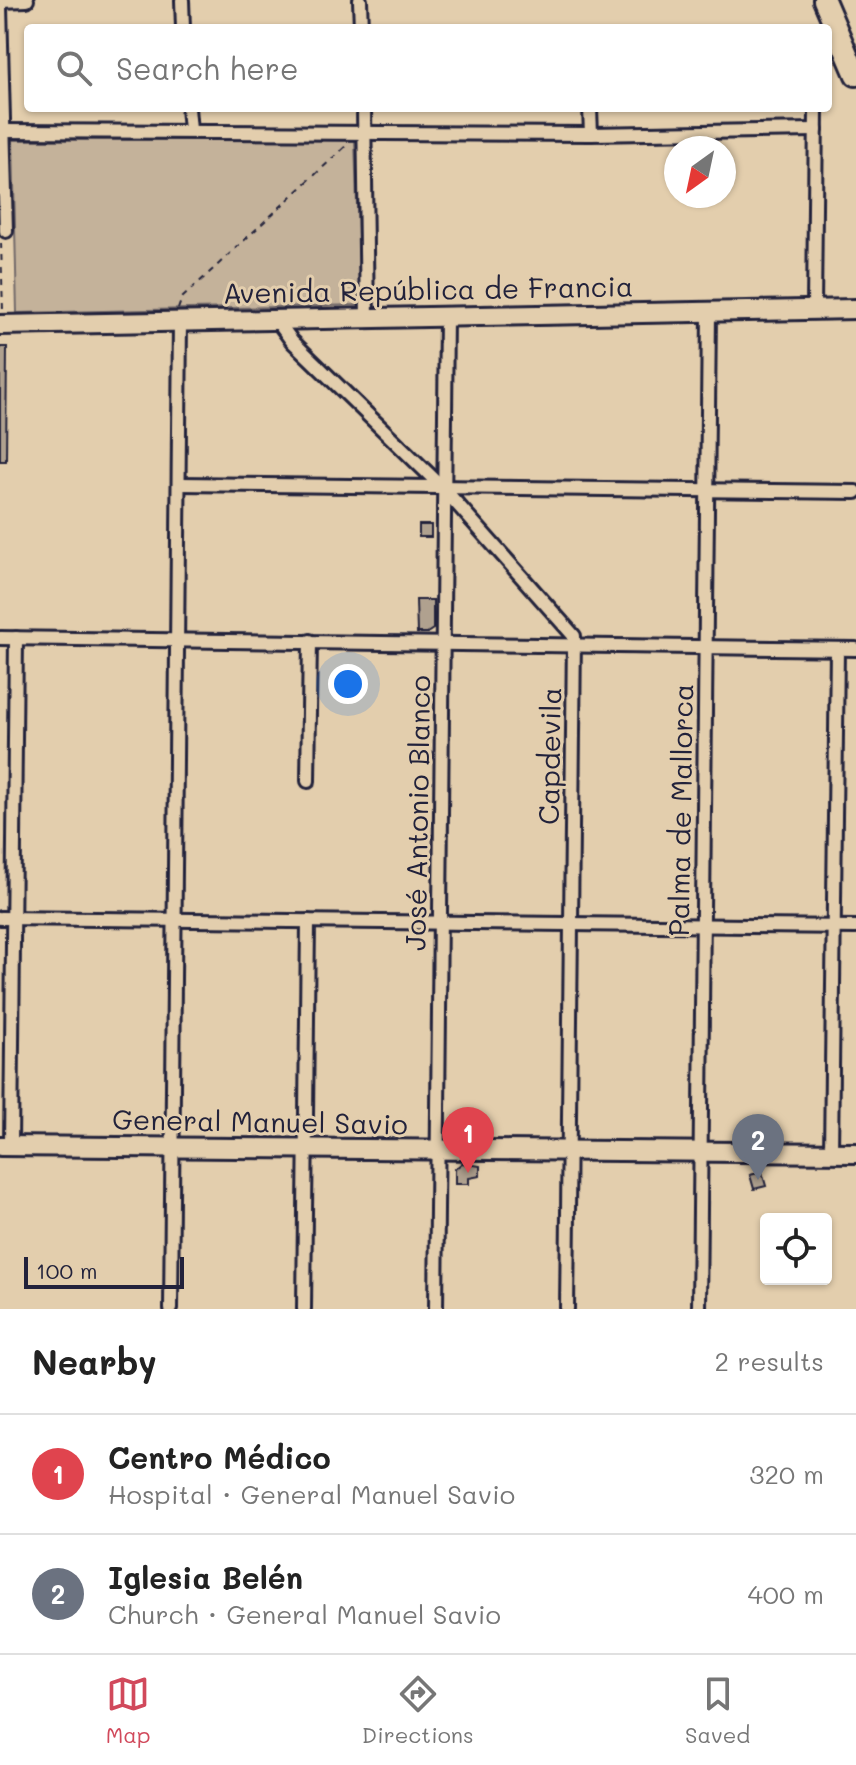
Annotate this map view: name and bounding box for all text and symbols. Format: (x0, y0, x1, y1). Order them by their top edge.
search box (24, 24, 832, 112)
icon: search (52, 46, 96, 90)
text: Search here (116, 48, 299, 88)
north arrow (664, 136, 736, 208)
street label: Avenida República de Francia (223, 267, 633, 311)
your location (328, 664, 368, 704)
street label: José Antonio Blanco (397, 675, 437, 951)
street label: Palma de Mallorca (660, 683, 700, 937)
street label: Capdevila (530, 687, 568, 825)
street label: General Manuel Savio (112, 1100, 408, 1142)
pin: 1 (442, 1107, 494, 1173)
pin: 2 (732, 1114, 784, 1180)
map controls (760, 1213, 832, 1285)
button: locate (760, 1213, 832, 1285)
scale bar (24, 1253, 184, 1289)
text: 100 m (36, 1256, 98, 1285)
text: Nearby (32, 1339, 157, 1384)
text: 2 results (715, 1344, 824, 1378)
text: Centro Médico (108, 1437, 331, 1477)
text: 1 (52, 1457, 64, 1491)
text: 320 m (749, 1457, 824, 1491)
text: Hospital · General Manuel Savio (108, 1477, 515, 1511)
text: Iglesia Belén (108, 1557, 303, 1597)
text: 2 (51, 1577, 65, 1611)
text: 400 m (748, 1577, 824, 1611)
text: Church · General Manuel Savio (108, 1597, 501, 1631)
tab: Map (106, 1672, 151, 1749)
tab: Directions (362, 1672, 474, 1749)
tab: Saved (685, 1672, 750, 1749)

